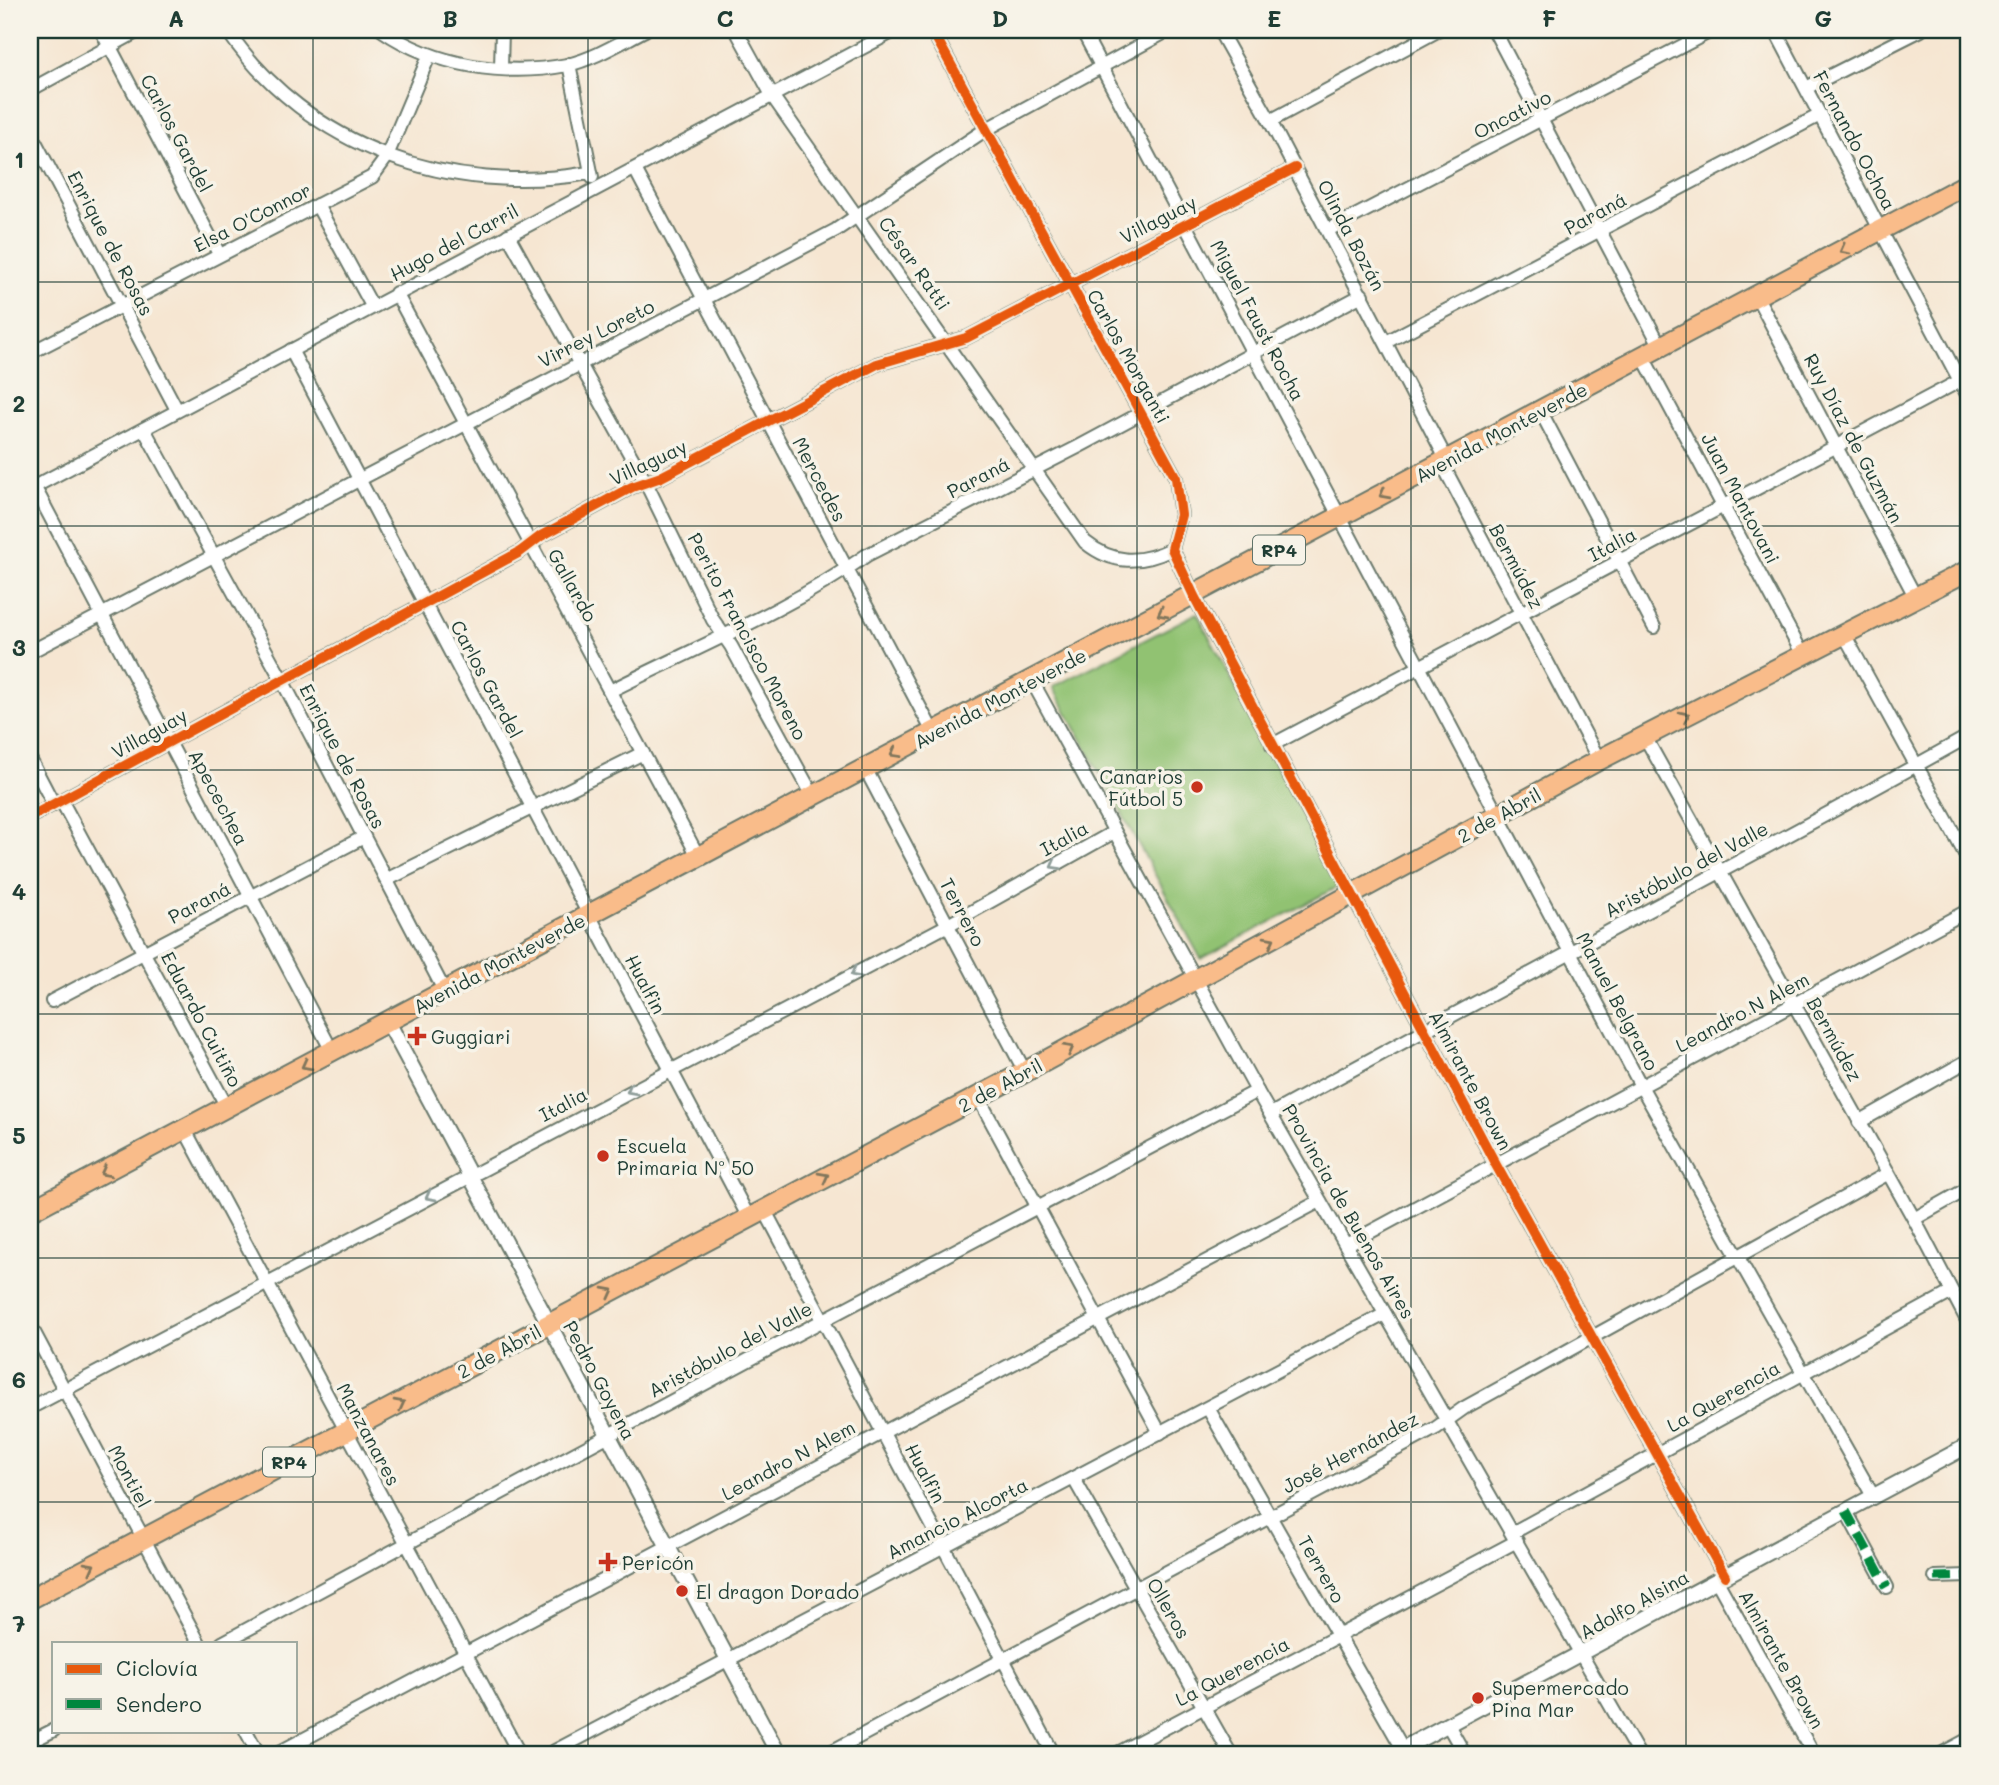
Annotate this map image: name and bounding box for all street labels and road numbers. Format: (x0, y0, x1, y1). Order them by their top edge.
street label: Fernando Ochoa (1808, 66, 1902, 214)
street label: Carlos Gardel (135, 70, 219, 196)
street label: Oncativo (1469, 84, 1555, 144)
street label: Enrique de Rosas (62, 166, 160, 320)
street label: Olinda Bozán (1312, 175, 1392, 295)
street label: Elsa O'Connor (189, 177, 315, 257)
street label: Paraná (1559, 186, 1631, 240)
street label: Villaguay (1116, 189, 1200, 249)
street label: Hugo del Carril (385, 198, 523, 286)
street label: César Ratti (874, 211, 956, 315)
street label: Miguel Faust Rocha (1205, 235, 1311, 405)
street label: Carlos Morganti (1082, 284, 1176, 428)
street label: Virrey Loreto (534, 293, 658, 373)
street label: Ruy Díaz de Guzmán (1799, 349, 1909, 527)
street label: Avenida Monteverde (1411, 376, 1591, 488)
street label: Juan Mantovani (1696, 428, 1786, 568)
street label: Mercedes (787, 432, 853, 526)
street label: Villaguay (605, 433, 691, 491)
street label: Paraná (942, 451, 1014, 503)
street label: Bermúdez (1484, 519, 1550, 613)
street label: Italia (1584, 521, 1640, 567)
street label: Perito Francisco Moreno (683, 528, 813, 744)
road number: RP4 (1253, 536, 1305, 564)
street label: Gallardo (543, 544, 603, 626)
street label: Carlos Gardel (445, 616, 529, 742)
street label: Avenida Monteverde (910, 642, 1090, 754)
street label: Enrique de Rosas (294, 679, 392, 833)
street label: Villaguay (107, 702, 191, 764)
street label: Apecechea (183, 745, 255, 849)
street label: 2 de Abril (1453, 782, 1545, 848)
street label: Italia (1036, 815, 1092, 861)
street label: Aristóbulo del Valle (1600, 815, 1772, 923)
street label: Terrero (935, 873, 991, 951)
street label: Paraná (163, 875, 235, 929)
street label: Avenida Monteverde (409, 907, 589, 1019)
street label: Manuel Belgrano (1571, 928, 1665, 1074)
street label: Eduardo Cuitiño (156, 947, 248, 1091)
street label: Hualfin (620, 950, 672, 1018)
street label: Leandro N Alem (1671, 966, 1813, 1058)
street label: Bermúdez (1802, 992, 1868, 1086)
street label: Almirante Brown (1424, 1006, 1518, 1154)
street label: 2 de Abril (954, 1052, 1046, 1118)
street label: Italia (535, 1081, 591, 1127)
street label: Provincia de Buenos Aires (1277, 1099, 1421, 1323)
street label: Aristóbulo del Valle (644, 1295, 816, 1403)
street label: Pedro Goyena (558, 1316, 642, 1444)
street label: 2 de Abril (453, 1318, 545, 1384)
street label: La Querencia (1662, 1355, 1784, 1437)
street label: Manzanares (331, 1378, 407, 1490)
street label: José Hernández (1278, 1406, 1422, 1498)
street label: Leandro N Alem (717, 1414, 859, 1506)
street label: Hualfin (900, 1439, 952, 1507)
street label: Montiel (103, 1440, 157, 1512)
road number: RP4 (263, 1448, 315, 1476)
street label: Amancio Alcorta (882, 1472, 1032, 1564)
street label: Terrero (1293, 1531, 1351, 1607)
street label: Adolfo Alsina (1575, 1564, 1693, 1644)
street label: Olleros (1142, 1573, 1196, 1643)
street label: Almirante Brown (1734, 1585, 1830, 1733)
street label: La Querencia (1171, 1630, 1293, 1712)

